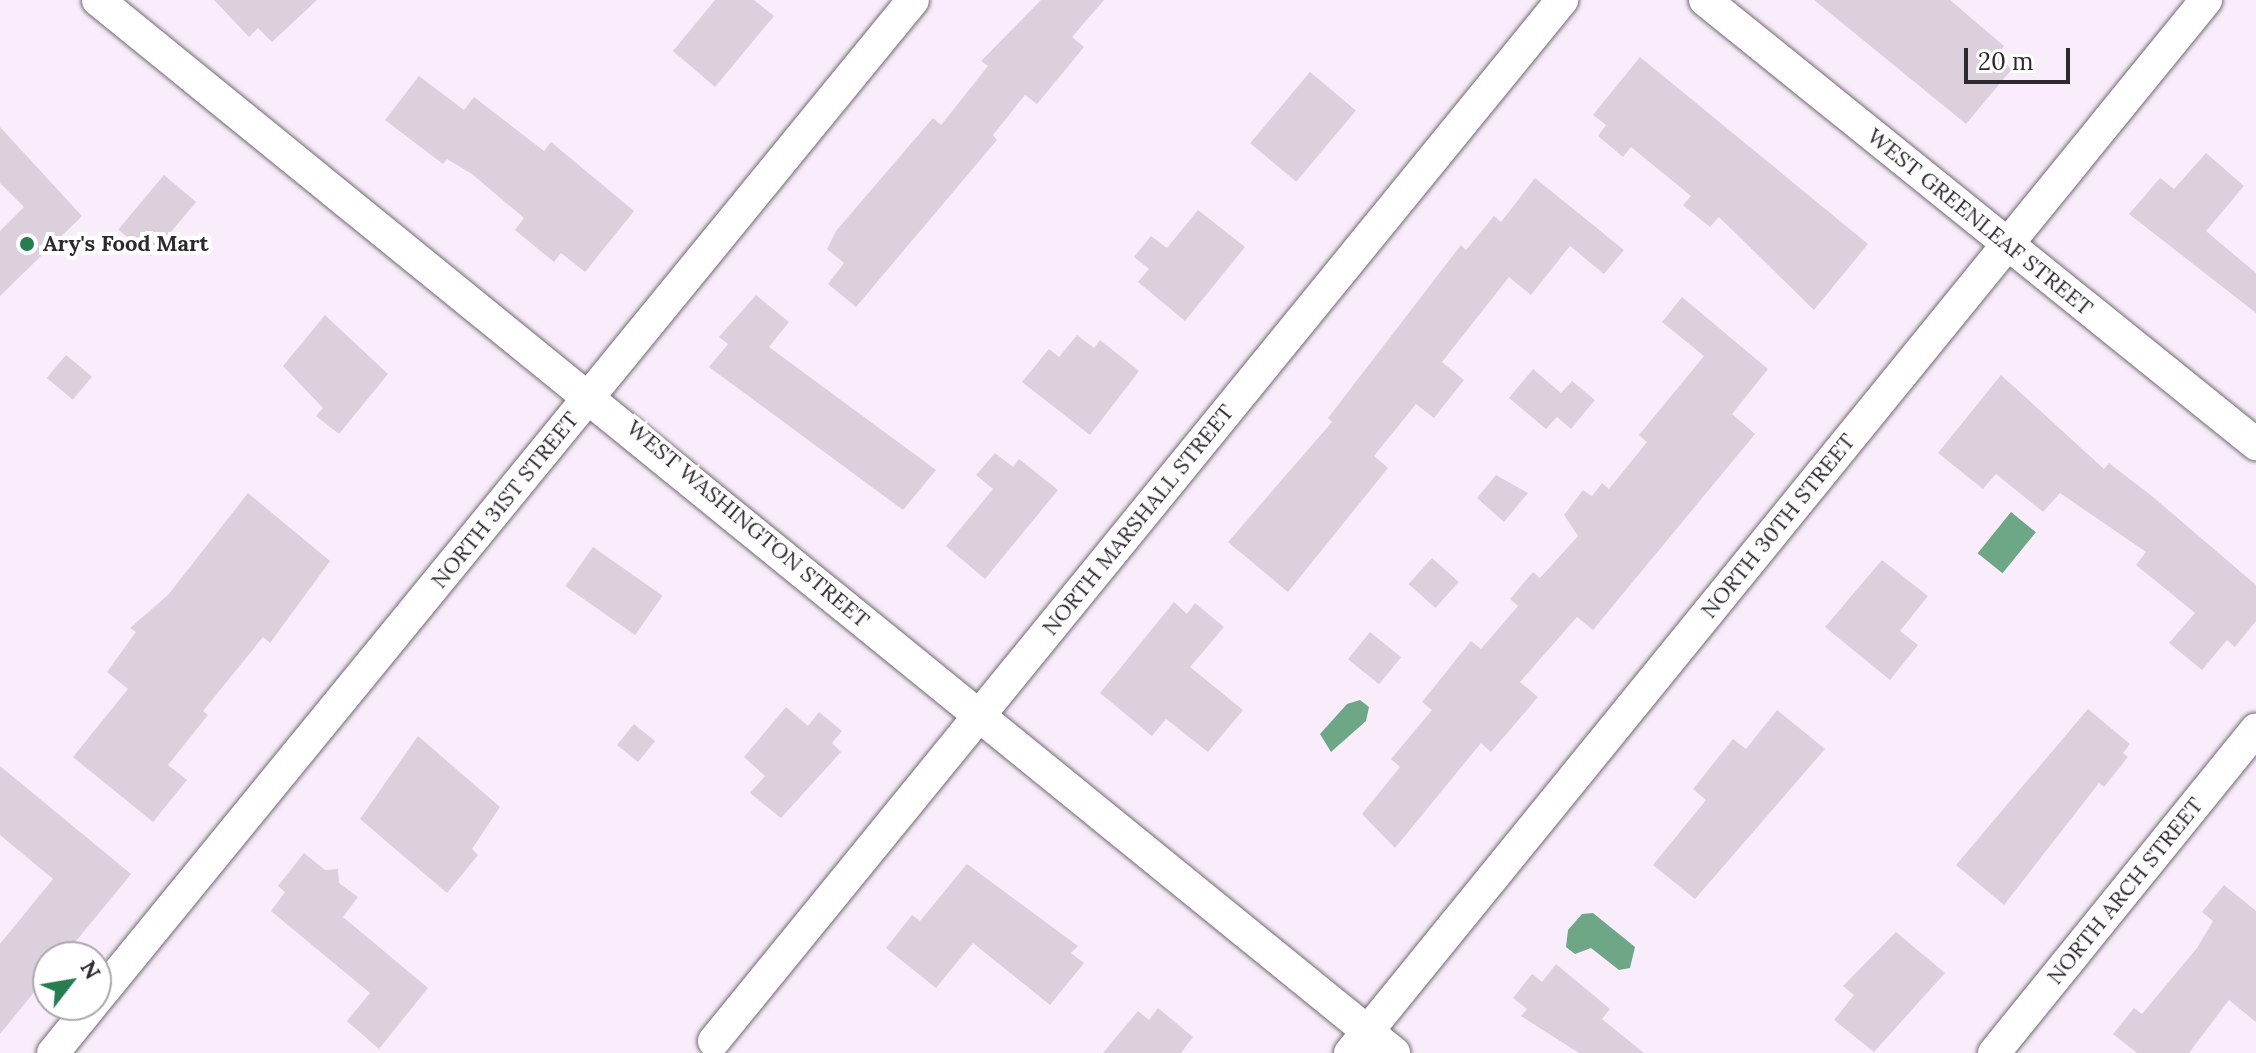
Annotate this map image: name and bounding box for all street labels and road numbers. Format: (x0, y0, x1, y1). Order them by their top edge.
street label: WEST GREENLEAF STREET (1862, 123, 2098, 321)
street label: NORTH MARSHALL STREET (1037, 399, 1239, 641)
street label: NORTH 31ST STREET (426, 407, 584, 593)
street label: WEST WASHINGTON STREET (621, 415, 875, 633)
street label: NORTH 30TH STREET (1696, 429, 1860, 623)
street label: NORTH ARCH STREET (2042, 792, 2208, 990)

